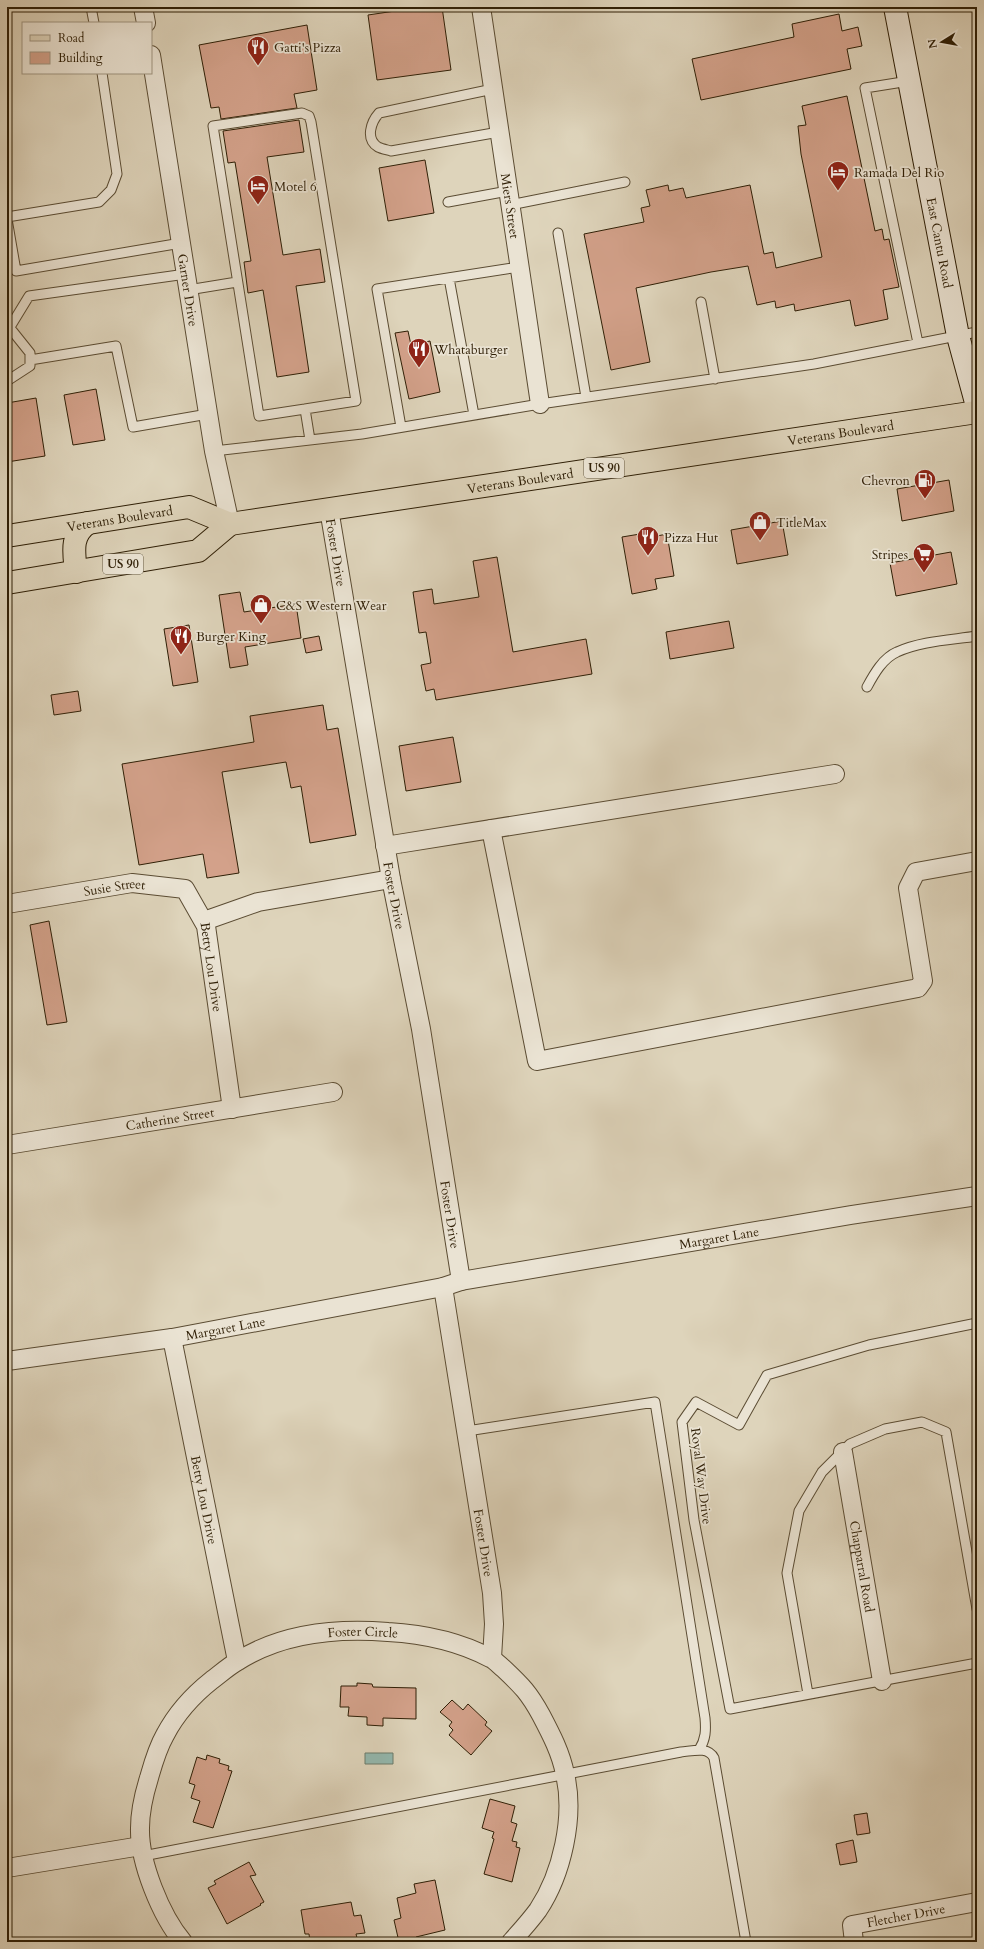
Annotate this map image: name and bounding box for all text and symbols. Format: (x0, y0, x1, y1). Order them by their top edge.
legend (22, 22, 152, 74)
north arrow (922, 22, 962, 62)
text: Road (58, 30, 85, 46)
restaurant icon: Gatti's Pizza (245, 34, 271, 67)
text: N (924, 37, 941, 50)
place label: Gatti's Pizza (274, 39, 342, 57)
text: Building (58, 50, 103, 66)
hotel icon: Ramada Del Rio (825, 159, 851, 192)
place label: Ramada Del Rio (854, 164, 944, 182)
street label: Miers Street (496, 172, 523, 240)
hotel icon: Motel 6 (245, 173, 271, 206)
place label: Motel 6 (274, 178, 317, 196)
street label: East Cantu Road (922, 196, 957, 290)
street label: Garner Drive (173, 252, 202, 328)
restaurant icon: Whataburger (406, 336, 432, 369)
place label: Whataburger (433, 341, 508, 359)
street label: Veterans Boulevard (786, 417, 895, 450)
road number: US 90 (584, 458, 624, 478)
street label: Veterans Boulevard (466, 465, 575, 498)
fuel station icon: Chevron (912, 467, 938, 500)
place label: Chevron (861, 472, 911, 490)
street label: Veterans Boulevard (65, 502, 174, 536)
shop icon: TitleMax (747, 509, 773, 542)
place label: TitleMax (776, 514, 827, 532)
street label: Foster Drive (321, 517, 350, 588)
restaurant icon: Pizza Hut (635, 524, 661, 557)
place label: Pizza Hut (664, 529, 718, 547)
supermarket icon: Stripes (911, 541, 937, 574)
place label: Stripes (872, 546, 908, 564)
road number: US 90 (103, 554, 143, 574)
shop icon: C&S Western Wear (248, 592, 274, 625)
place label: C&S Western Wear (276, 597, 387, 615)
restaurant icon: Burger King (168, 623, 194, 656)
place label: Burger King (196, 628, 267, 646)
street label: Foster Drive (378, 860, 409, 931)
street label: Susie Street (82, 875, 146, 901)
street label: Betty Lou Drive (196, 921, 226, 1013)
street label: Catherine Street (125, 1103, 216, 1136)
street label: Foster Drive (435, 1179, 464, 1250)
street label: Margaret Lane (678, 1223, 761, 1254)
street label: Margaret Lane (184, 1313, 267, 1345)
street label: Royal Way Drive (686, 1427, 716, 1525)
street label: Betty Lou Drive (186, 1454, 221, 1546)
street label: Foster Drive (469, 1508, 497, 1578)
street label: Chapparral Road (845, 1519, 878, 1614)
street label: Foster Circle (327, 1623, 399, 1643)
street label: Fletcher Drive (865, 1900, 947, 1932)

